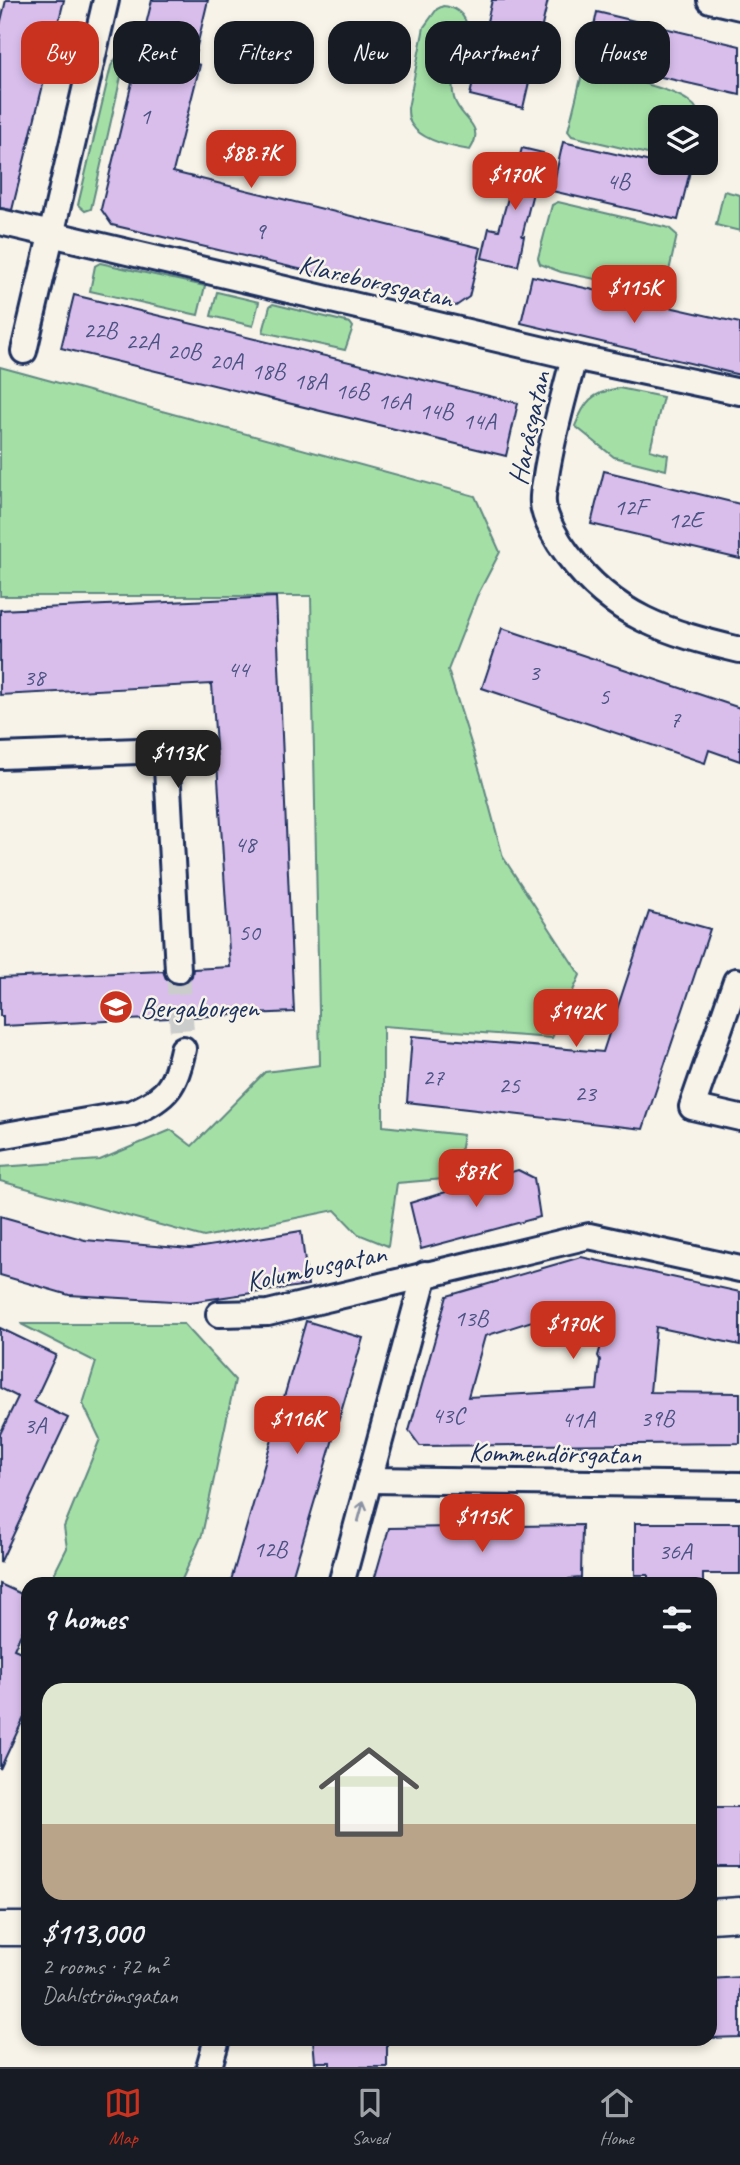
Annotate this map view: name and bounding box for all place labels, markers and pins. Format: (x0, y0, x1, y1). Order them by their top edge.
pin: $88.7K (194, 130, 308, 190)
pin: $170K (466, 152, 564, 212)
pin: $115K (585, 266, 683, 325)
pin: $113K (129, 730, 227, 790)
school or university icon: Bergaborgen (97, 988, 135, 1026)
place label: Bergaborgen (140, 990, 260, 1025)
pin: $142K (527, 990, 625, 1049)
pin: $87K (435, 1150, 517, 1209)
pin: $170K (524, 1302, 622, 1361)
pin: $116K (248, 1396, 346, 1456)
pin: $115K (433, 1494, 531, 1554)

